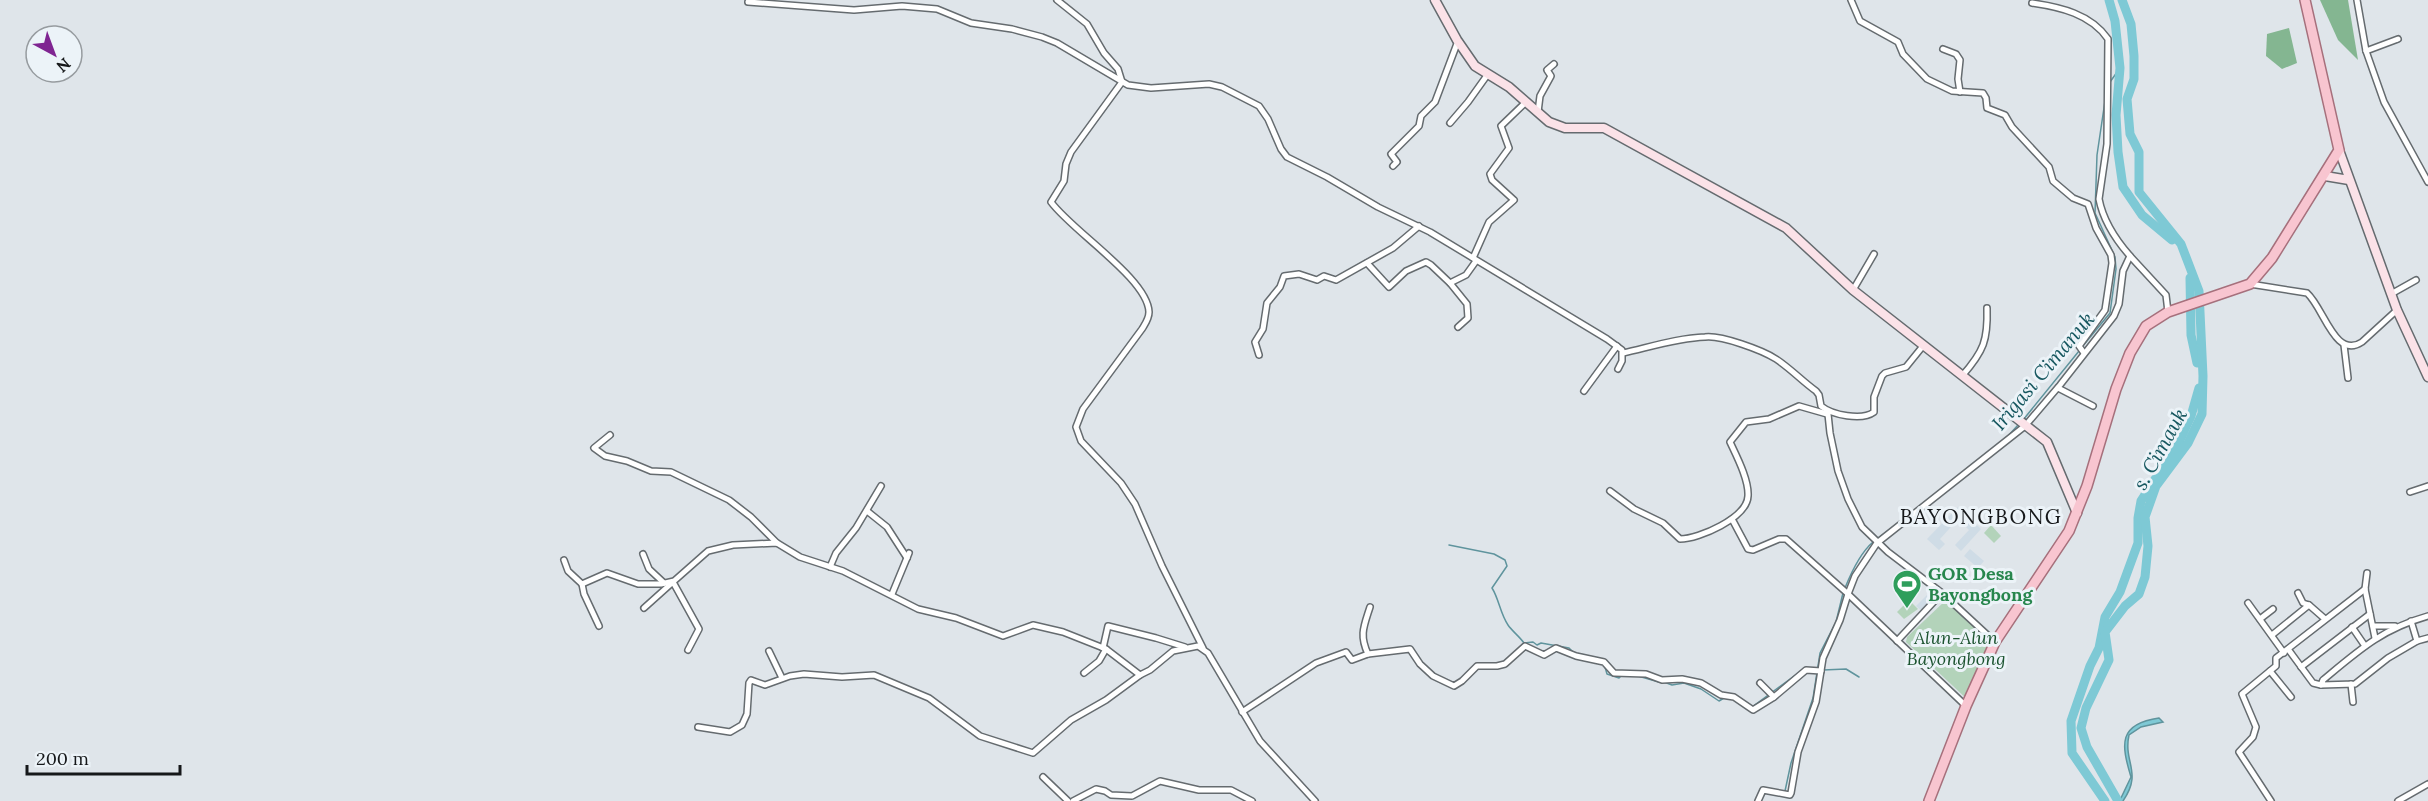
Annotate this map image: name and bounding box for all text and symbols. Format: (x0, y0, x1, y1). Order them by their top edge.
north arrow (24, 24, 84, 84)
text: N (53, 54, 75, 77)
water label: Irigasi Cimanuk (1986, 306, 2099, 435)
water label: s. Cimauk (2127, 404, 2192, 494)
district label: BAYONGBONG (1900, 503, 2062, 530)
place label: GOR Desa Bayongbong (1928, 562, 2033, 606)
sports icon: GOR Desa Bayongbong (1891, 568, 1923, 610)
park label: Alun-Alun Bayongbong (1907, 626, 2006, 670)
scale bar (27, 738, 180, 776)
text: 200 m (36, 747, 89, 770)

